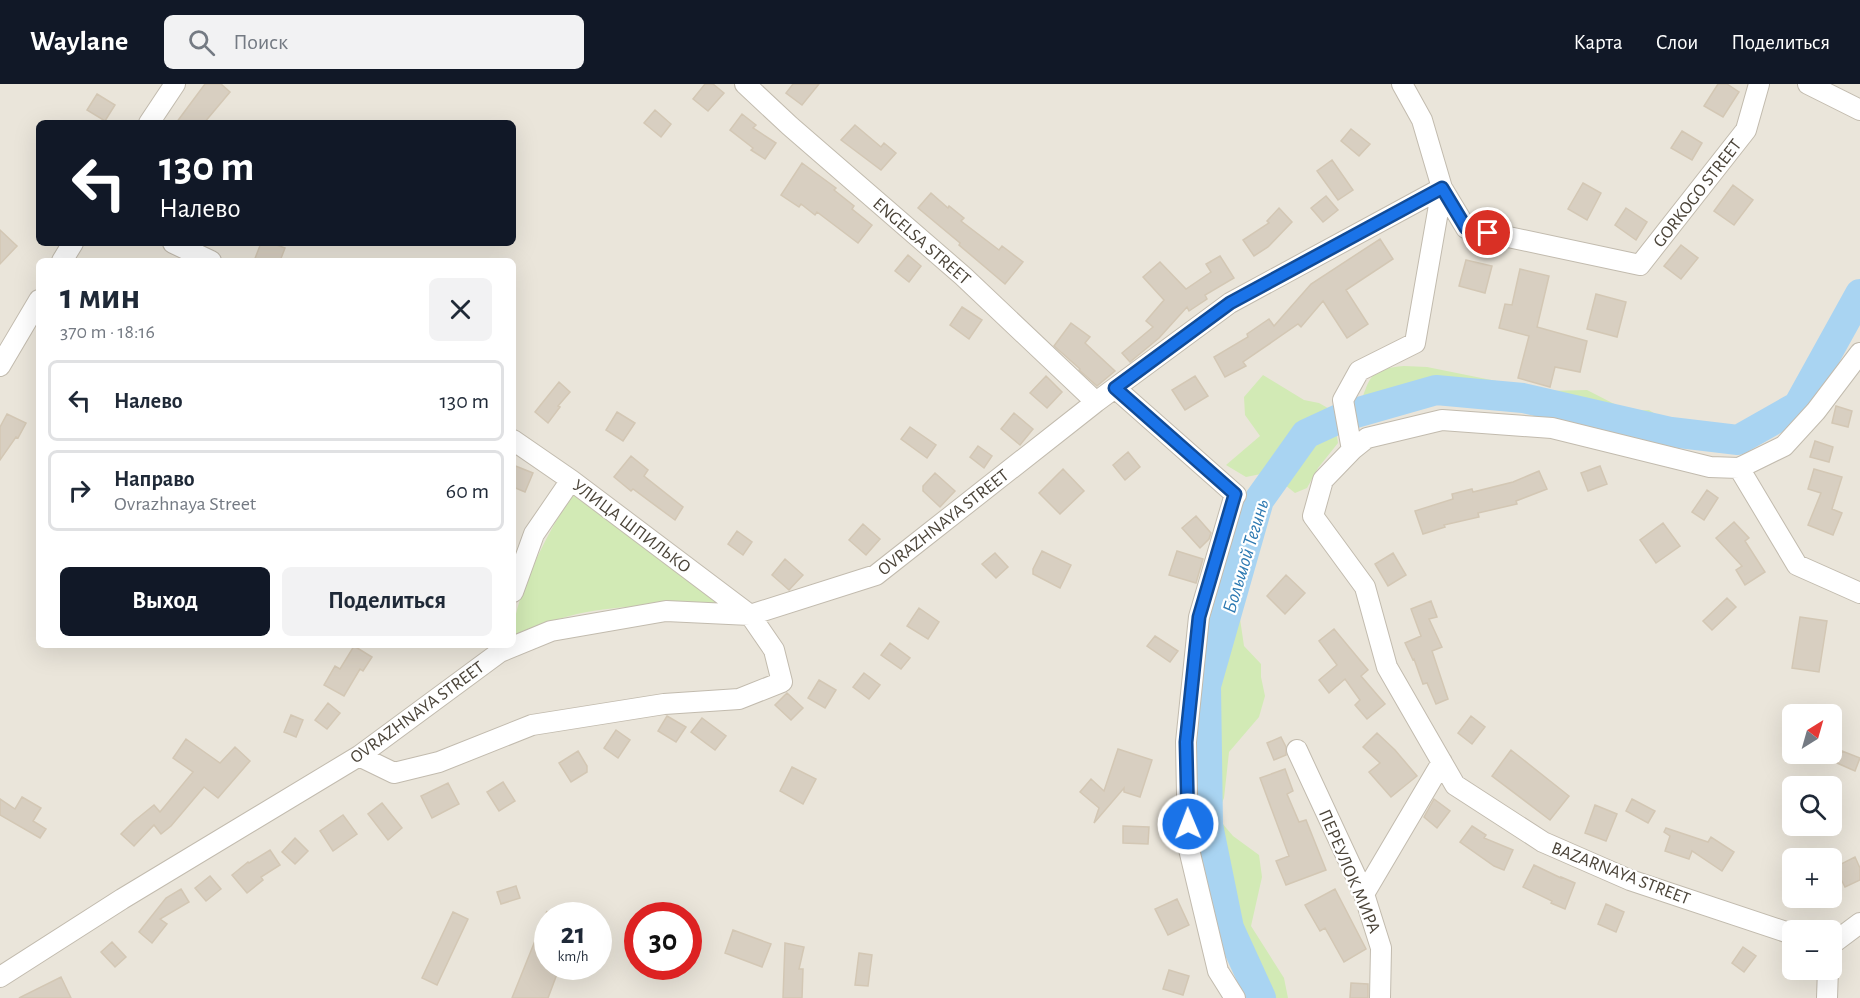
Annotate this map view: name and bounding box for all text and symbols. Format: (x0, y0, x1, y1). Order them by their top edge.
search box (164, 15, 584, 69)
icon: search (185, 26, 218, 59)
text: Waylane (30, 28, 128, 56)
text: Поиск (233, 31, 288, 53)
text: Карта (1573, 32, 1623, 53)
text: Слои (1656, 32, 1698, 53)
text: Поделиться (1731, 32, 1830, 53)
street label: GORKOGO STREET (1650, 136, 1745, 251)
icon: left (60, 144, 138, 222)
text: 130 m (159, 146, 254, 188)
text: Налево (159, 195, 241, 222)
street label: ENGELSA STREET (869, 195, 974, 289)
pin (1462, 207, 1513, 258)
icon: arrive (1471, 216, 1504, 249)
button: close (429, 278, 492, 341)
text: 1 мин (60, 279, 140, 315)
text: 370 m · 18:16 (60, 322, 155, 342)
icon: left (63, 384, 96, 417)
text: Налево (114, 390, 183, 412)
text: 130 m (440, 390, 489, 412)
street label: OVRAZHNAYA STREET (875, 466, 1013, 579)
text: Направо (114, 468, 195, 490)
icon: right (63, 474, 96, 507)
street label: УЛИЦА ШПИЛЬКО (569, 477, 694, 577)
text: 60 m (446, 480, 489, 502)
text: Ovrazhnaya Street (114, 494, 256, 514)
water label: Большой Тегинь (1219, 497, 1273, 616)
button: Выход (60, 567, 270, 636)
button: Поделиться (282, 567, 492, 636)
street label: OVRAZHNAYA STREET (347, 658, 488, 767)
north arrow (1782, 704, 1842, 764)
map controls (1782, 704, 1842, 980)
button: search (1782, 776, 1842, 836)
position arrow (1156, 792, 1220, 856)
street label: ПЕРЕУЛОК МИРА (1315, 807, 1383, 936)
street label: BAZARNAYA STREET (1549, 839, 1693, 909)
button: + (1782, 848, 1842, 908)
speed limit sign: 30 (624, 902, 702, 980)
text: 21 (561, 919, 585, 949)
button: − (1782, 920, 1842, 980)
text: km/h (558, 949, 588, 964)

